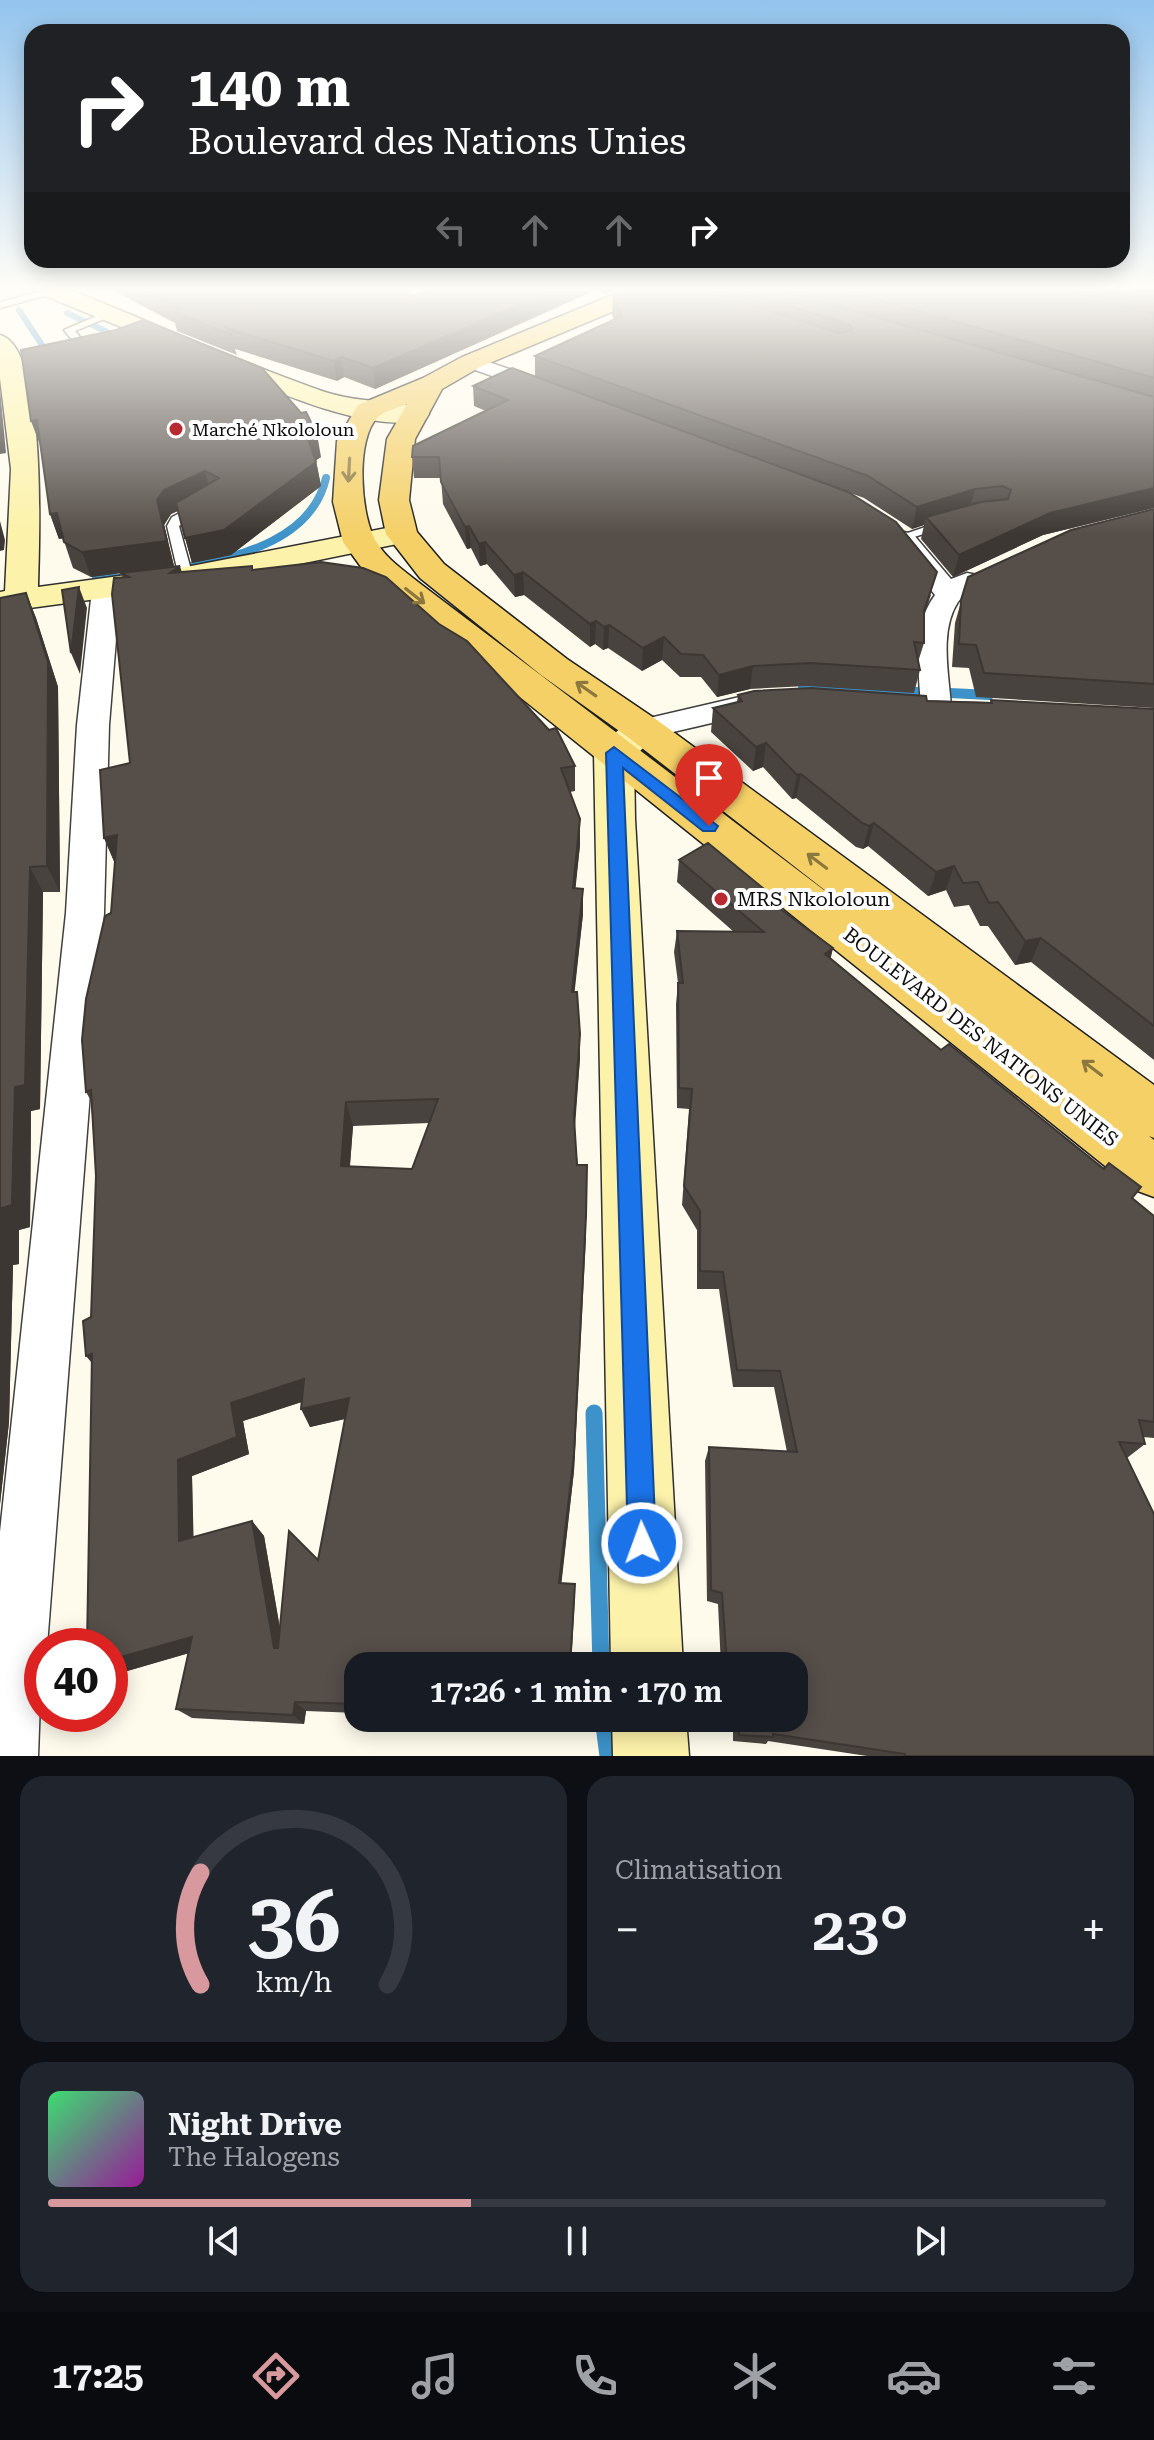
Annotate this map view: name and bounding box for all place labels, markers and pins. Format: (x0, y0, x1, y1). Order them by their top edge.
place label: Marché Nkololoun (192, 419, 355, 440)
marker: Marché Nkololoun (167, 420, 185, 438)
pin (675, 744, 743, 826)
place label: MRS Nkololoun (737, 887, 890, 911)
marker: MRS Nkololoun (712, 890, 730, 908)

